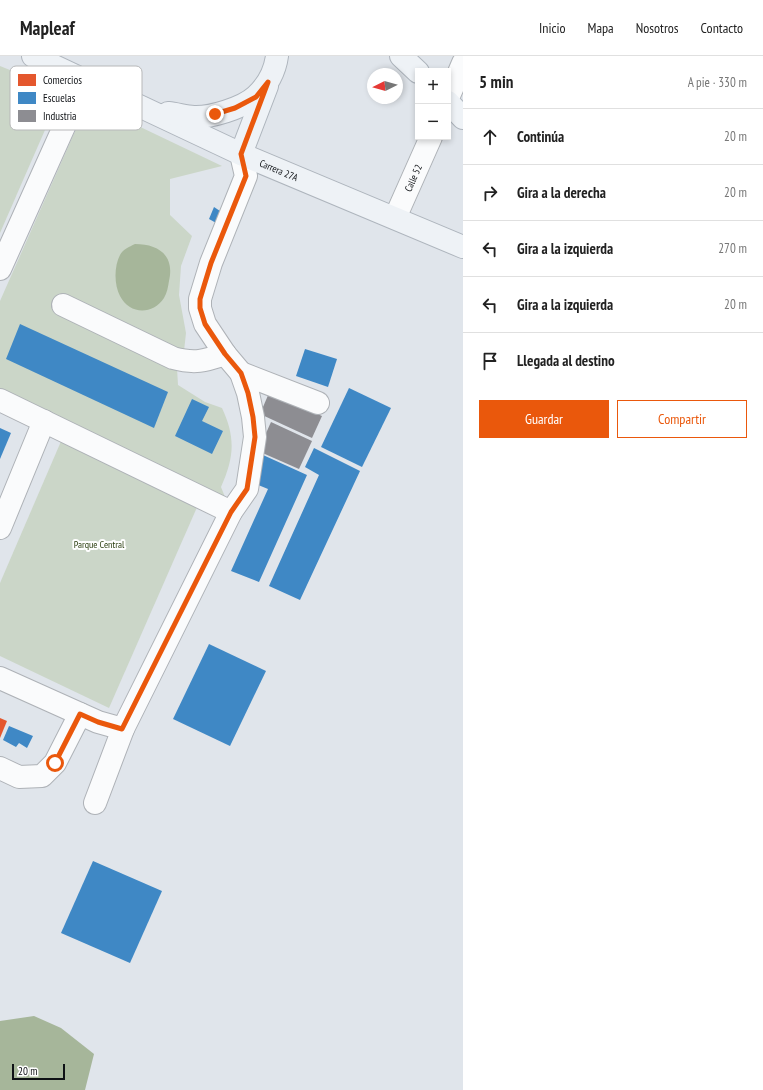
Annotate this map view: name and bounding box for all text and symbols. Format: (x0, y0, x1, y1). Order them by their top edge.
text: Mapleaf (20, 16, 75, 40)
text: Inicio (539, 19, 566, 37)
text: Mapa (588, 19, 614, 37)
text: Nosotros (636, 19, 679, 37)
text: Contacto (701, 19, 743, 37)
legend (10, 66, 142, 130)
north arrow (367, 68, 403, 104)
map controls (415, 68, 451, 140)
button: + (415, 68, 451, 104)
text: 5 min (479, 71, 513, 93)
text: Comercios (43, 73, 82, 87)
text: A pie · 330 m (688, 74, 747, 91)
text: Escuelas (43, 91, 76, 105)
button: − (415, 104, 451, 140)
route end (206, 105, 224, 123)
text: Industria (43, 109, 76, 123)
icon: ahead (479, 126, 501, 148)
text: Continúa (517, 127, 564, 146)
text: 20 m (724, 128, 747, 145)
street label: Carrera 27A (257, 157, 300, 184)
street label: Calle 52 (402, 162, 425, 194)
icon: right (479, 182, 501, 204)
text: Gira a la derecha (517, 183, 606, 202)
text: 20 m (724, 184, 747, 201)
icon: left (479, 238, 501, 260)
text: Gira a la izquierda (517, 239, 613, 258)
text: 270 m (718, 240, 747, 257)
icon: left (479, 294, 501, 316)
text: Gira a la izquierda (517, 295, 613, 314)
text: 20 m (724, 296, 747, 313)
icon: arrive (479, 350, 501, 372)
text: Llegada al destino (517, 351, 615, 370)
button: Guardar (479, 400, 609, 438)
button: Compartir (617, 400, 747, 438)
park label: Parque Central (74, 538, 125, 551)
route start (46, 754, 64, 772)
scale bar (12, 1062, 65, 1081)
text: 20 m (18, 1064, 37, 1078)

